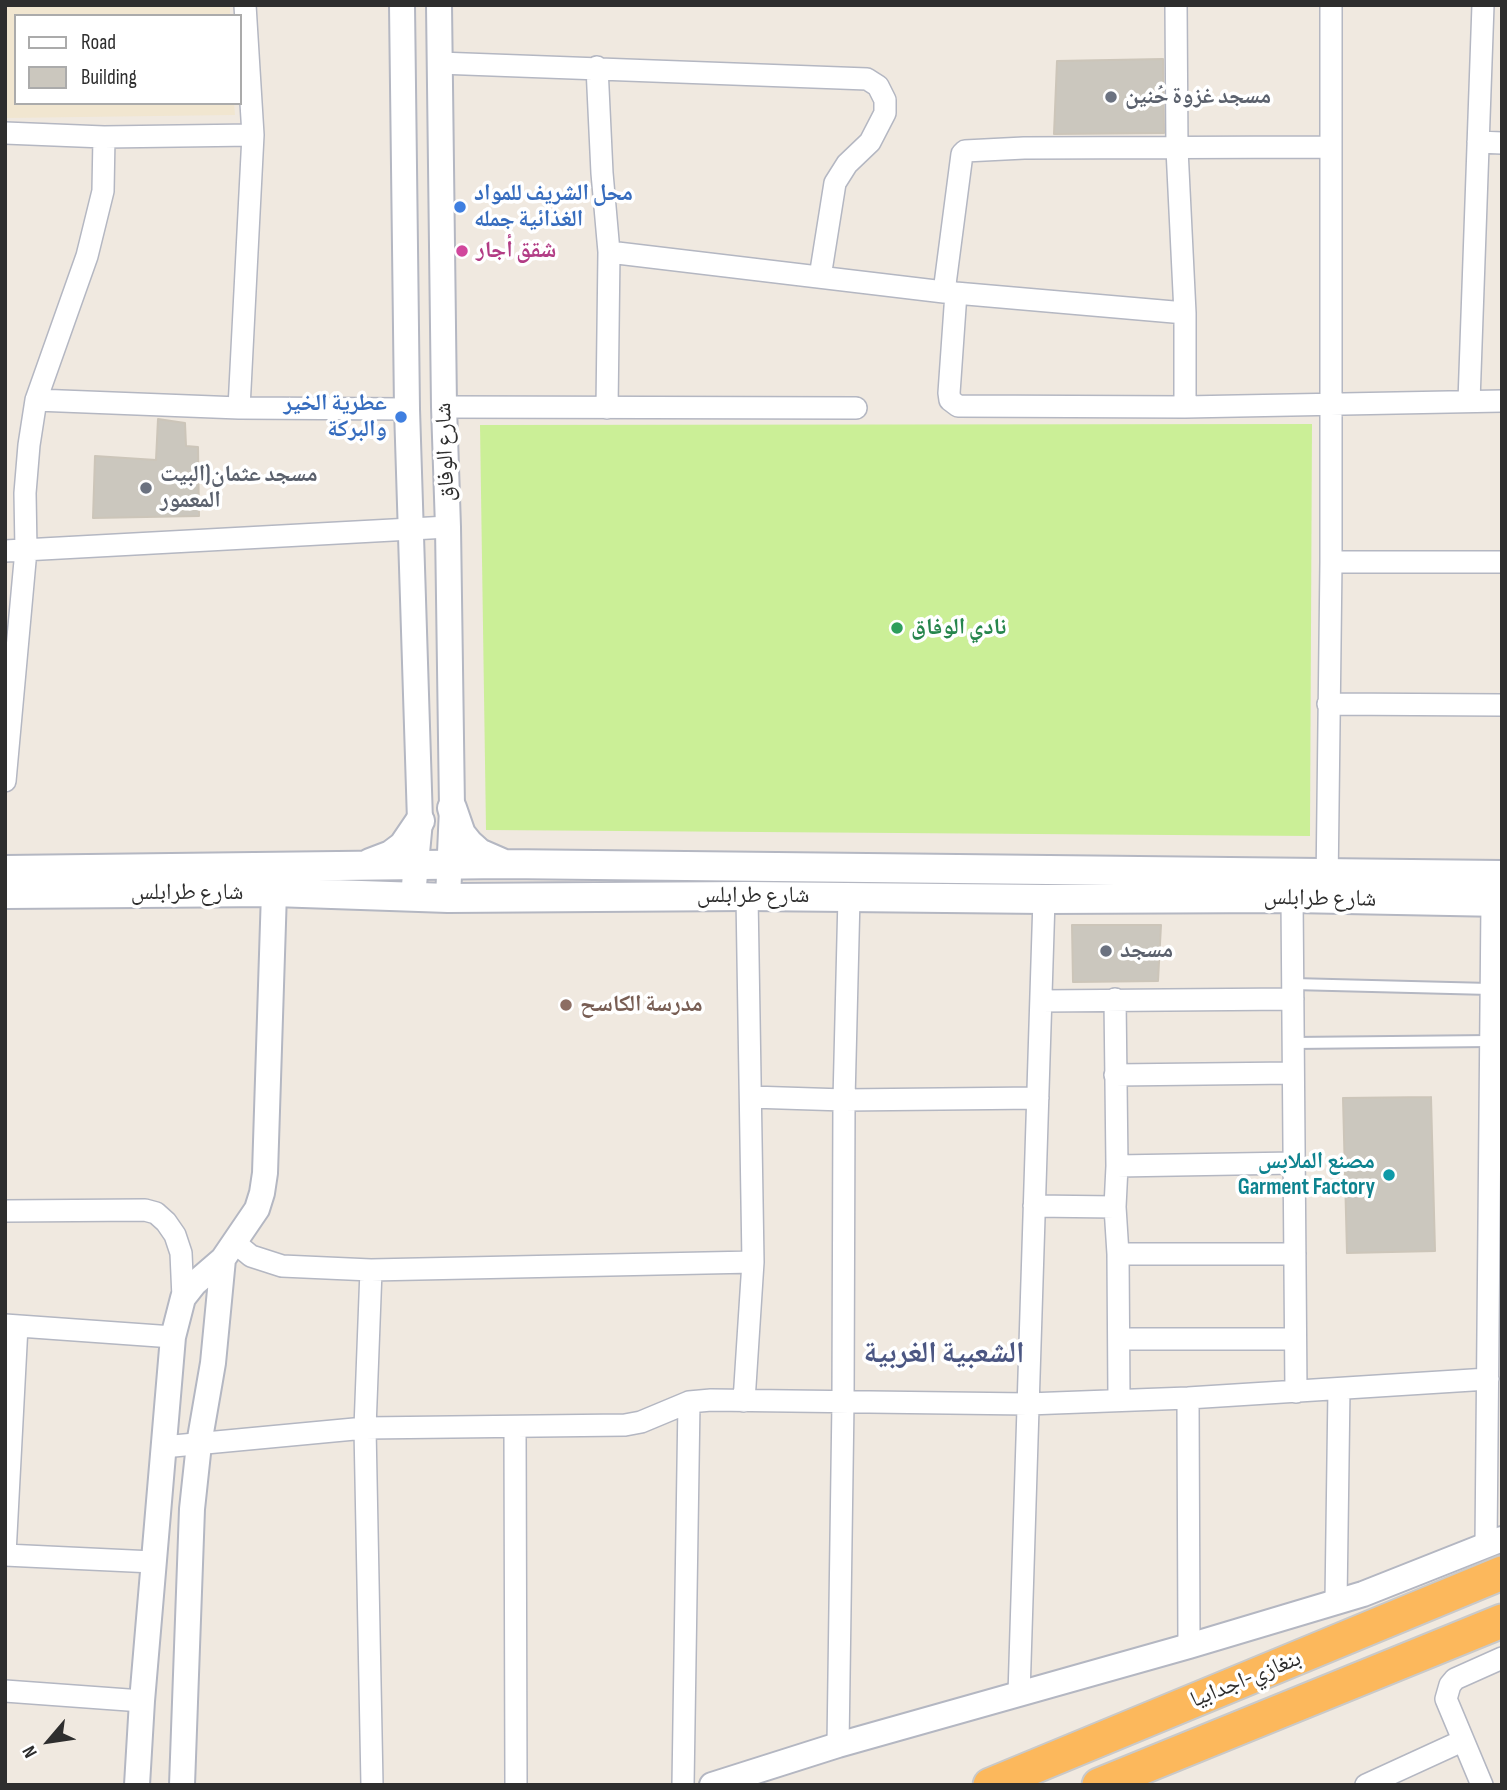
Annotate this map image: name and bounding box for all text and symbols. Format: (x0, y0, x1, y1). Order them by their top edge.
legend (14, 14, 242, 105)
text: Road (81, 30, 116, 55)
text: Building (81, 65, 137, 90)
place label: مسجد غزوة حُنين (1125, 83, 1271, 111)
marker: مسجد غزوة حُنين (1103, 89, 1119, 105)
place label: محل الشريف للمواد الغذائية جمله (474, 180, 633, 234)
marker: محل الشريف للمواد الغذائية جمله (452, 199, 468, 215)
place label: شقق أجار (476, 237, 556, 265)
marker: شقق أجار (454, 243, 470, 259)
place label: عطرية الخير والبركة (284, 390, 387, 444)
street label: شارع الوفاق (430, 402, 462, 502)
marker: عطرية الخير والبركة (393, 409, 409, 425)
place label: مسجد عثمان(البيت المعمور (160, 461, 318, 515)
marker: مسجد عثمان(البيت المعمور (138, 480, 154, 496)
place label: نادي الوفاق (911, 614, 1006, 642)
marker: نادي الوفاق (889, 620, 905, 636)
street label: شارع طرابلس (131, 879, 243, 907)
street label: شارع طرابلس (697, 882, 809, 910)
street label: شارع طرابلس (1263, 884, 1377, 914)
place label: مسجد (1120, 937, 1173, 965)
marker: مسجد (1098, 943, 1114, 959)
place label: مدرسة الكاسح (580, 991, 703, 1019)
marker: مدرسة الكاسح (558, 997, 574, 1013)
place label: مصنع الملابس Garment Factory (1238, 1148, 1375, 1202)
marker: مصنع الملابس Garment Factory (1381, 1167, 1397, 1183)
district label: الشعبية الغربية (864, 1336, 1024, 1372)
street label: بنغازي-اجدابيا (1187, 1645, 1305, 1715)
north arrow (14, 1706, 84, 1776)
text: N (18, 1741, 43, 1761)

